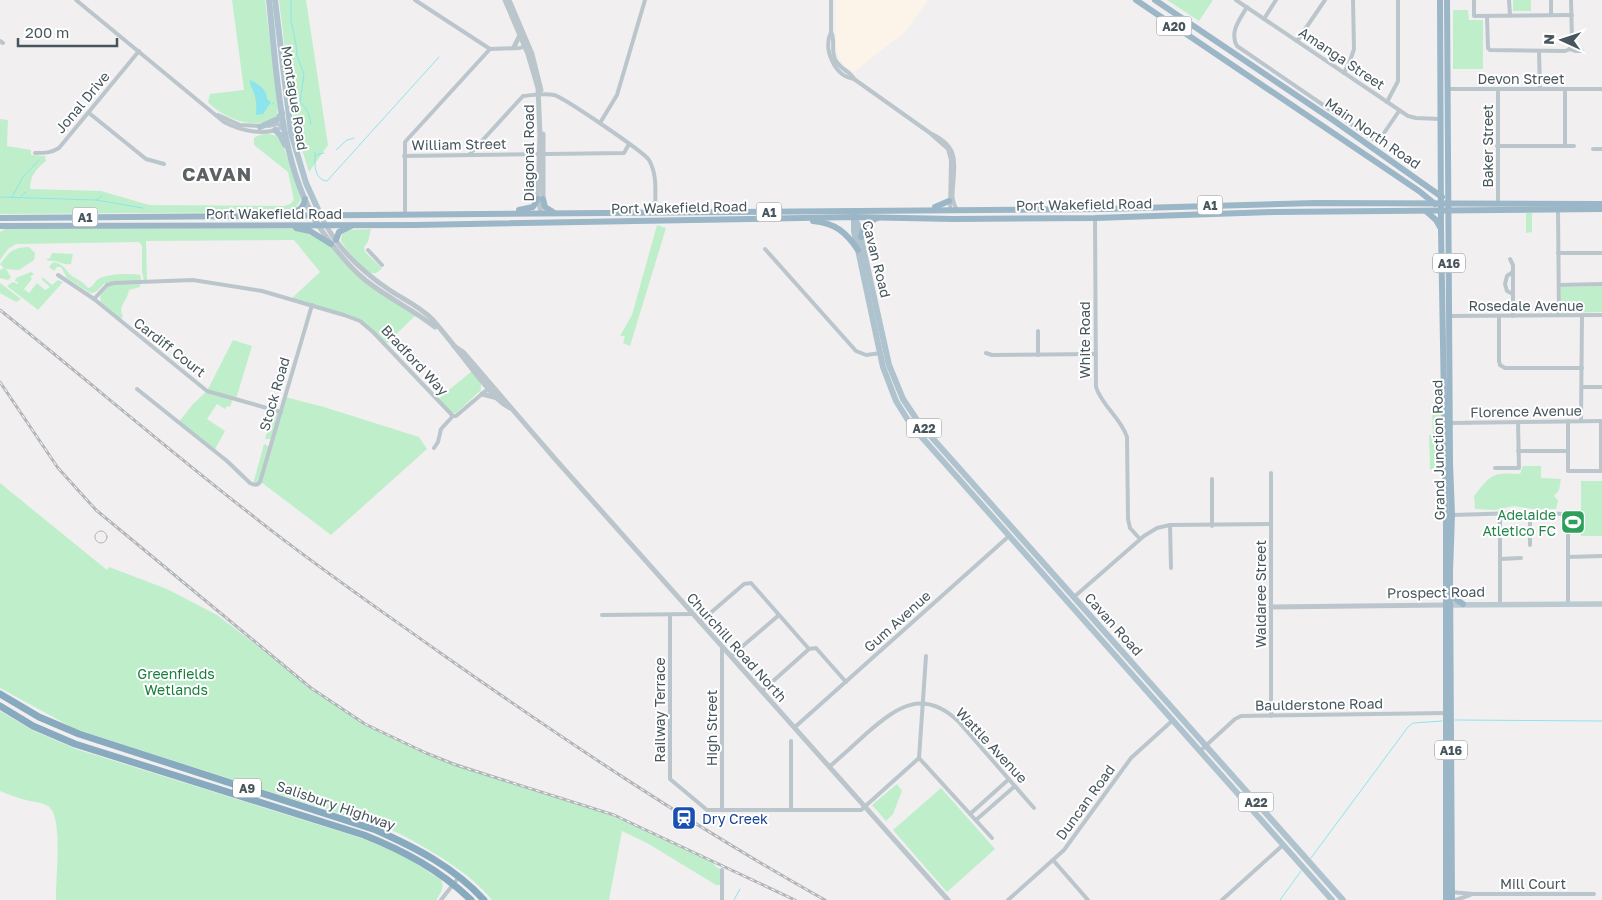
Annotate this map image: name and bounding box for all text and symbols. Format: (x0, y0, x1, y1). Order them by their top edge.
scale bar (18, 15, 116, 47)
north arrow (1537, 15, 1587, 65)
road number: A20 (1156, 16, 1192, 36)
text: 200 m (25, 23, 69, 41)
street label: Amanga Street (1296, 23, 1388, 93)
text: N (1540, 34, 1557, 45)
street label: Montague Road (278, 45, 312, 151)
street label: Jonal Drive (51, 68, 113, 136)
street label: Devon Street (1477, 70, 1565, 87)
street label: Main North Road (1322, 94, 1424, 172)
street label: Diagonal Road (520, 104, 537, 202)
street label: Baker Street (1479, 104, 1496, 188)
street label: William Street (411, 135, 507, 153)
district label: CAVAN (182, 162, 252, 185)
street label: Port Wakefield Road (1016, 194, 1152, 214)
road number: A1 (1198, 196, 1222, 214)
street label: Port Wakefield Road (611, 197, 747, 217)
road number: A1 (756, 202, 782, 222)
street label: Port Wakefield Road (206, 205, 342, 222)
road number: A1 (72, 208, 98, 226)
street label: Cavan Road (859, 219, 895, 299)
road number: A16 (1433, 254, 1465, 272)
street label: Rosedale Avenue (1468, 297, 1584, 314)
street label: White Road (1076, 301, 1093, 379)
street label: Cardiff Court (131, 314, 209, 380)
street label: Bradford Way (378, 321, 452, 399)
street label: Stock Road (255, 355, 293, 433)
street label: Grand Junction Road (1428, 380, 1448, 520)
street label: Florence Avenue (1470, 402, 1582, 420)
road number: A22 (906, 418, 942, 438)
place label: Adelaide Atletico FC (1482, 506, 1556, 539)
sports icon: Adelaide Atletico FC (1560, 509, 1586, 535)
street label: Waldaree Street (1252, 540, 1269, 648)
street label: Prospect Road (1387, 583, 1485, 601)
street label: Gum Avenue (860, 587, 934, 655)
street label: Churchill Road North (683, 589, 791, 705)
street label: Cavan Road (1081, 589, 1147, 659)
street label: Railway Terrace (651, 657, 668, 763)
park label: Greenfields Wetlands (137, 665, 215, 698)
street label: High Street (703, 690, 720, 766)
street label: Baulderstone Road (1255, 694, 1383, 714)
street label: Wattle Avenue (953, 704, 1031, 786)
road number: A16 (1435, 740, 1467, 760)
street label: Duncan Road (1052, 761, 1118, 843)
street label: Salisbury Highway (274, 777, 398, 833)
road number: A9 (233, 778, 261, 798)
road number: A22 (1238, 792, 1274, 812)
station icon: Dry Creek (671, 805, 697, 831)
place label: Dry Creek (702, 810, 768, 827)
street label: Mill Court (1500, 875, 1566, 892)

